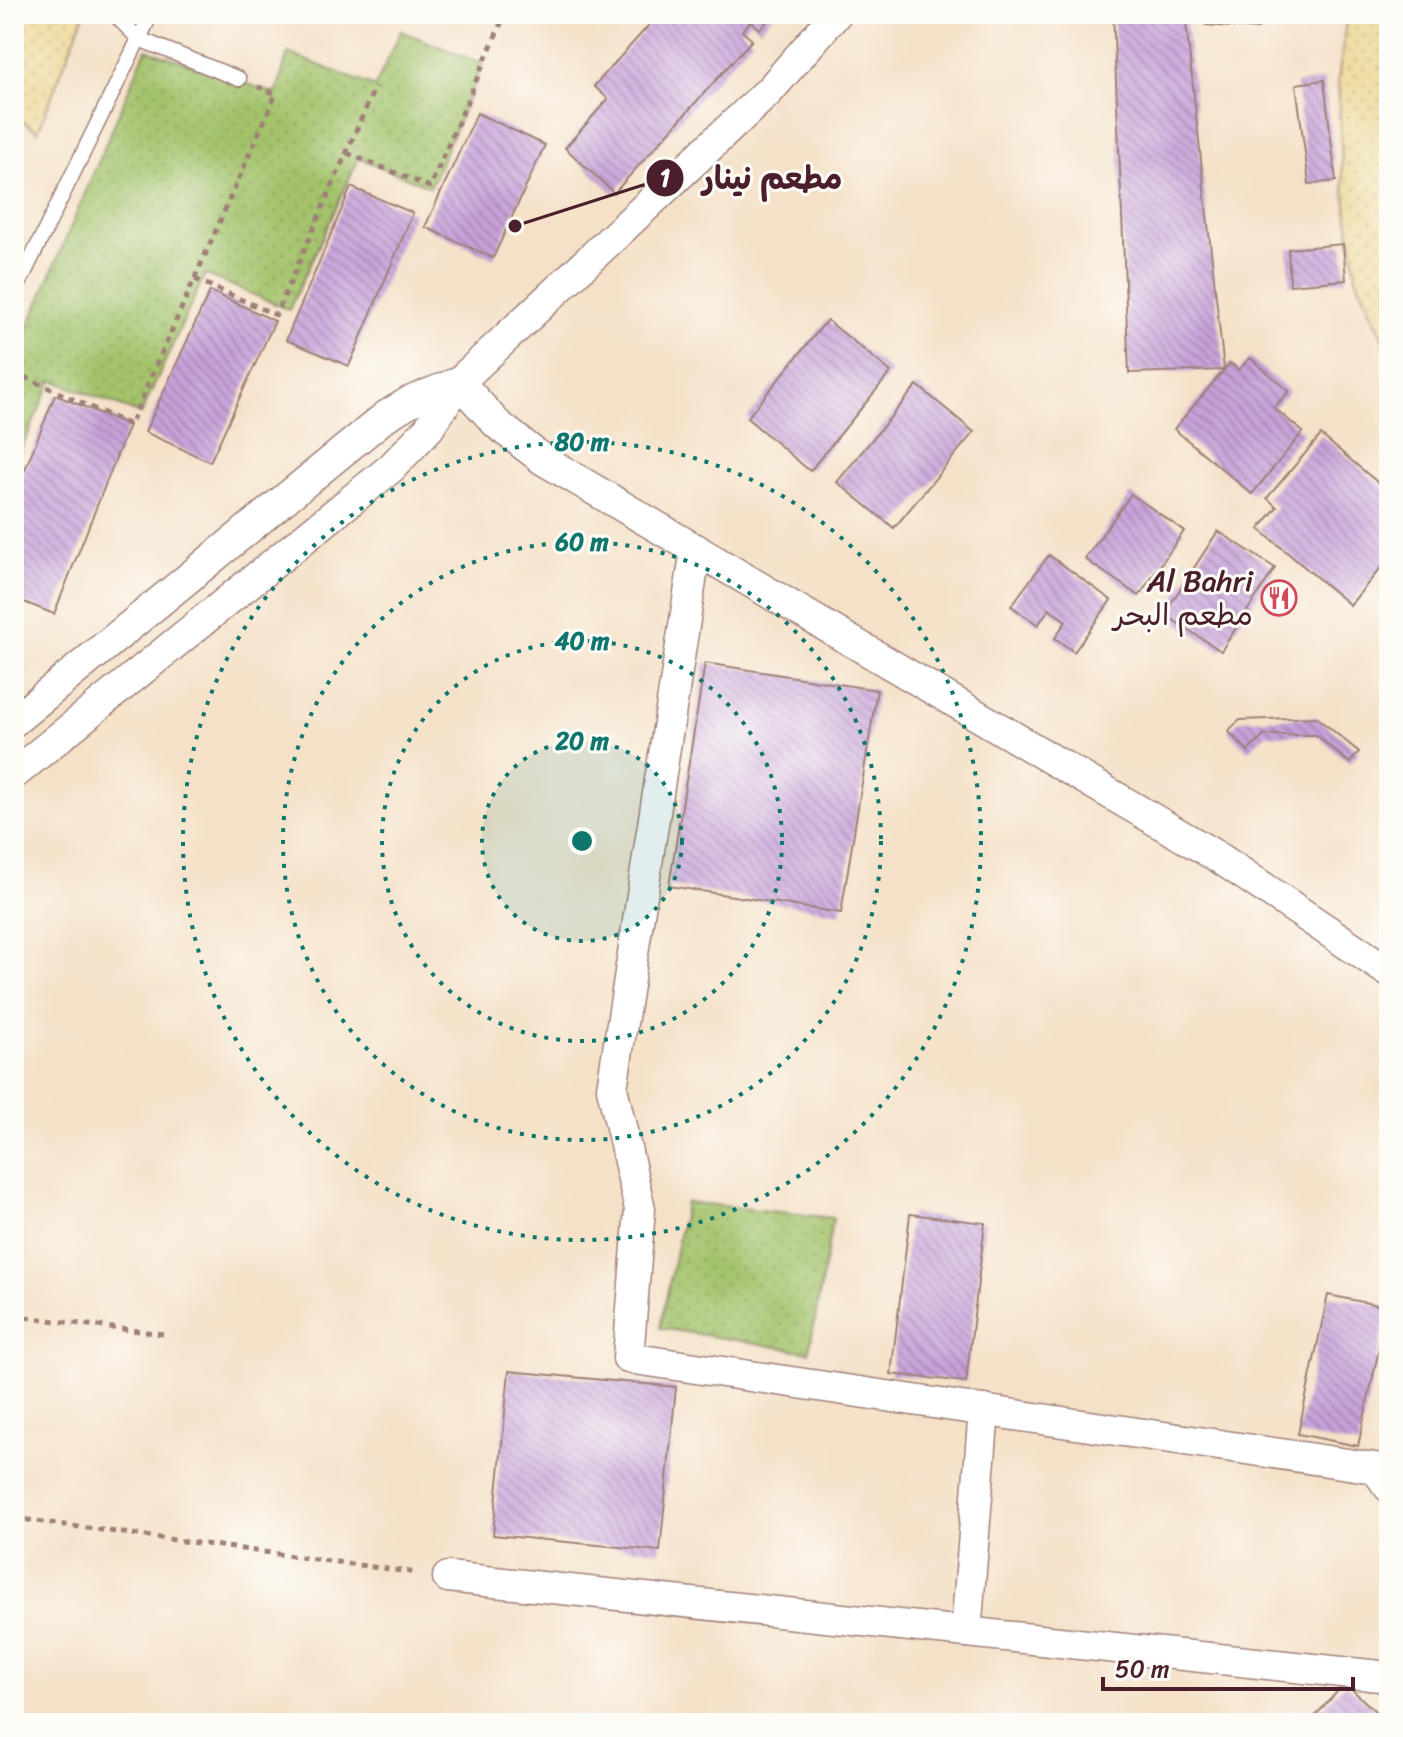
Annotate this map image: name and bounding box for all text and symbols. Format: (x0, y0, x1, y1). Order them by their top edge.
callout: مطعم نينار (645, 150, 858, 206)
text: مطعم نينار (699, 150, 843, 207)
text: 1 (660, 157, 670, 199)
text: 80 m (554, 421, 610, 463)
text: 60 m (554, 521, 609, 563)
place label: Al Bahri مطعم البحر (1110, 554, 1255, 642)
restaurant icon: Al Bahri مطعم البحر (1260, 579, 1298, 617)
text: 40 m (555, 620, 610, 662)
text: 20 m (554, 720, 609, 762)
centre of rings (568, 827, 596, 855)
scale bar (1103, 1641, 1353, 1691)
text: 50 m (1115, 1648, 1170, 1690)

